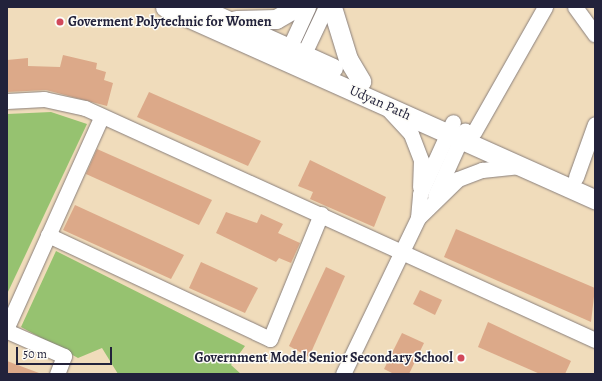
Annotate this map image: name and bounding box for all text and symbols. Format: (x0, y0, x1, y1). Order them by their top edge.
place label: Goverment Polytechnic for Women (68, 14, 272, 30)
marker: Goverment Polytechnic for Women (55, 17, 65, 27)
street label: Udyan Path (347, 82, 413, 124)
scale bar (18, 339, 114, 365)
text: 50 m (23, 346, 47, 362)
place label: Government Model Senior Secondary School (195, 350, 453, 366)
marker: Government Model Senior Secondary School (456, 353, 466, 363)

